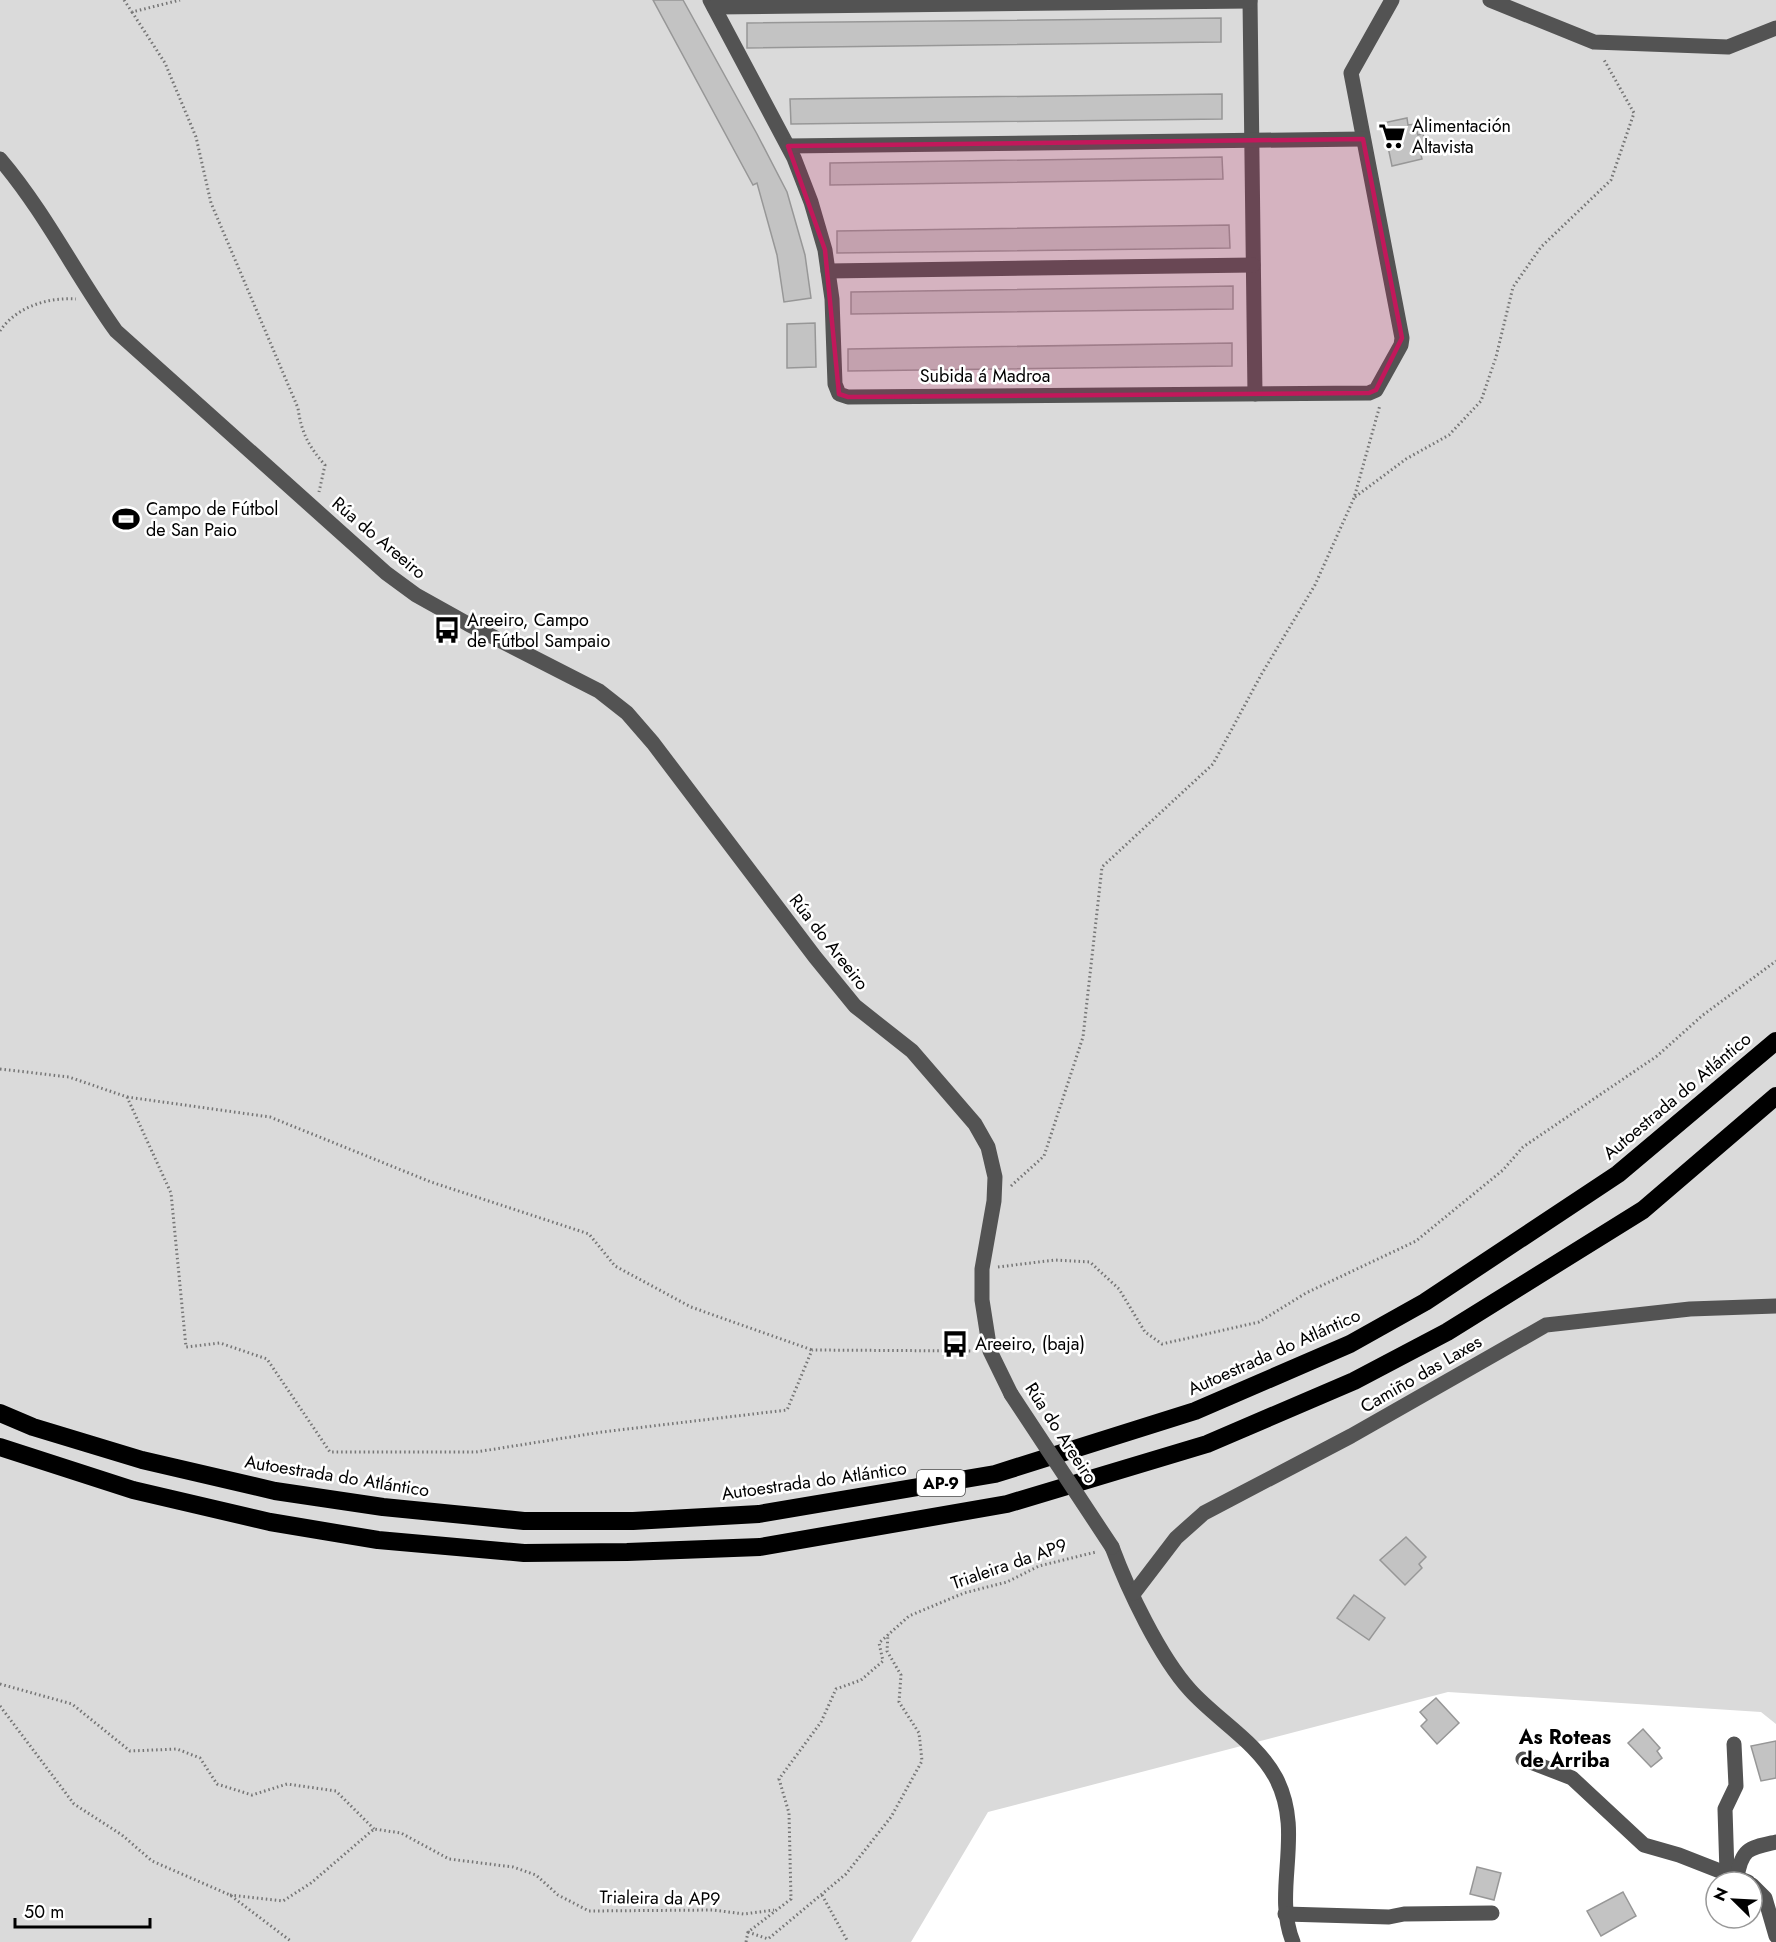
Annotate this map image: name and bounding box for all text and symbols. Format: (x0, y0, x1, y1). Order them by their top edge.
place label: Alimentación Altavista (1412, 113, 1511, 160)
supermarket icon: Alimentación Altavista (1377, 121, 1407, 151)
street label: Subida á Madroa (920, 363, 1050, 389)
street label: Rúa do Areeiro (326, 491, 432, 585)
place label: Campo de Fútbol de San Paio (146, 496, 278, 543)
sports icon: Campo de Fútbol de San Paio (111, 504, 141, 534)
place label: Areeiro, Campo de Fútbol Sampaio (467, 607, 610, 654)
bus stop icon: Areeiro, Campo de Fútbol Sampaio (432, 615, 462, 645)
street label: Rúa do Areeiro (783, 888, 875, 996)
street label: Autoestrada do Atlántico (1597, 1026, 1757, 1166)
street label: Autoestrada do Atlántico (1183, 1302, 1365, 1402)
bus stop icon: Areeiro, (baja) (940, 1329, 970, 1359)
street label: Camiño das Laxes (1355, 1329, 1487, 1419)
place label: Areeiro, (baja) (975, 1331, 1085, 1357)
street label: Rúa do Areeiro (1019, 1377, 1104, 1489)
street label: Autoestrada do Atlántico (243, 1449, 431, 1503)
street label: Autoestrada do Atlántico (720, 1455, 908, 1507)
road number: AP-9 (917, 1470, 965, 1496)
street label: Trialeira da AP9 (947, 1532, 1071, 1596)
district label: As Roteas de Arriba (1518, 1723, 1611, 1775)
north arrow (1704, 1870, 1764, 1930)
street label: Trialeira da AP9 (599, 1884, 721, 1912)
text: N (1708, 1884, 1734, 1905)
scale bar (15, 1891, 150, 1929)
text: 50 m (24, 1899, 64, 1925)

